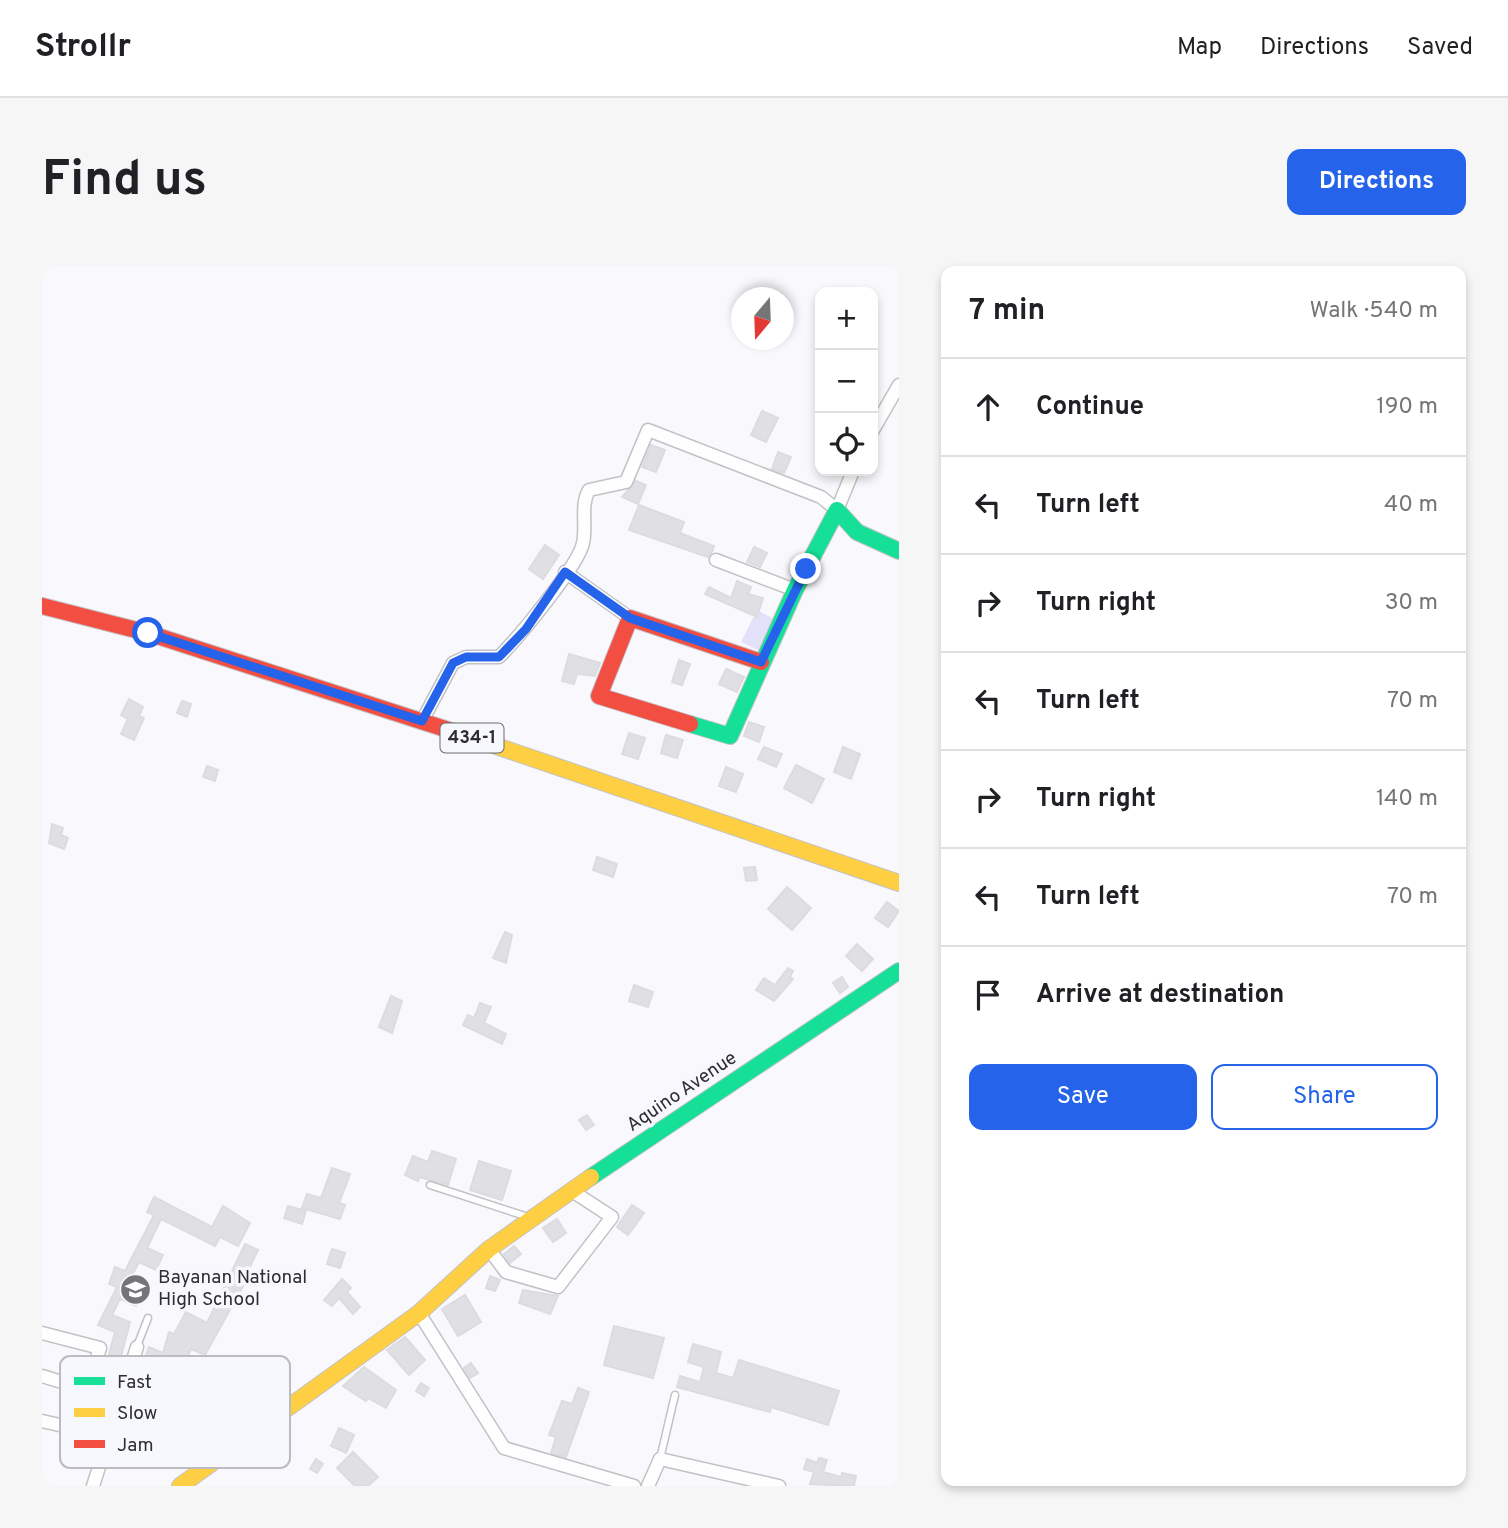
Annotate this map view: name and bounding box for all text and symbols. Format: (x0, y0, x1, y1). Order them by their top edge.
text: Strollr (35, 27, 131, 69)
text: Map (1177, 33, 1222, 63)
text: Directions (1260, 33, 1369, 63)
text: Saved (1407, 33, 1473, 63)
button: Directions (1287, 149, 1466, 215)
text: Find us (42, 151, 207, 213)
north arrow (731, 287, 794, 350)
map controls (815, 287, 878, 476)
button: + (815, 287, 878, 350)
text: 7 min (969, 293, 1045, 330)
text: Walk · 540 m (1309, 297, 1438, 326)
button: − (815, 350, 878, 413)
icon: ahead (969, 388, 1007, 426)
text: Continue (1036, 391, 1144, 424)
text: 190 m (1376, 393, 1438, 422)
button: locate (815, 413, 878, 476)
icon: left (969, 486, 1007, 524)
text: Turn left (1036, 489, 1140, 522)
text: 40 m (1384, 491, 1438, 520)
route end (790, 553, 821, 584)
icon: right (969, 584, 1007, 622)
text: Turn right (1036, 587, 1156, 620)
text: 30 m (1385, 589, 1438, 618)
route start (132, 617, 163, 648)
icon: left (969, 682, 1007, 720)
text: Turn left (1036, 685, 1140, 718)
text: 70 m (1387, 687, 1438, 716)
road number: 434-1 (440, 724, 504, 752)
icon: right (969, 780, 1007, 818)
text: Turn right (1036, 783, 1156, 816)
text: 140 m (1376, 785, 1438, 814)
icon: left (969, 878, 1007, 916)
text: Turn left (1036, 881, 1140, 914)
text: 70 m (1387, 883, 1438, 912)
icon: arrive (969, 976, 1007, 1014)
text: Arrive at destination (1036, 979, 1284, 1012)
street label: Aquino Avenue (622, 1046, 742, 1138)
button: Save (969, 1064, 1197, 1130)
button: Share (1211, 1064, 1438, 1130)
place label: Bayanan National High School (158, 1266, 307, 1312)
school or university icon: Bayanan National High School (118, 1272, 152, 1306)
legend (60, 1356, 290, 1468)
text: Fast (117, 1371, 152, 1395)
text: Slow (117, 1402, 157, 1426)
text: Jam (117, 1434, 154, 1458)

